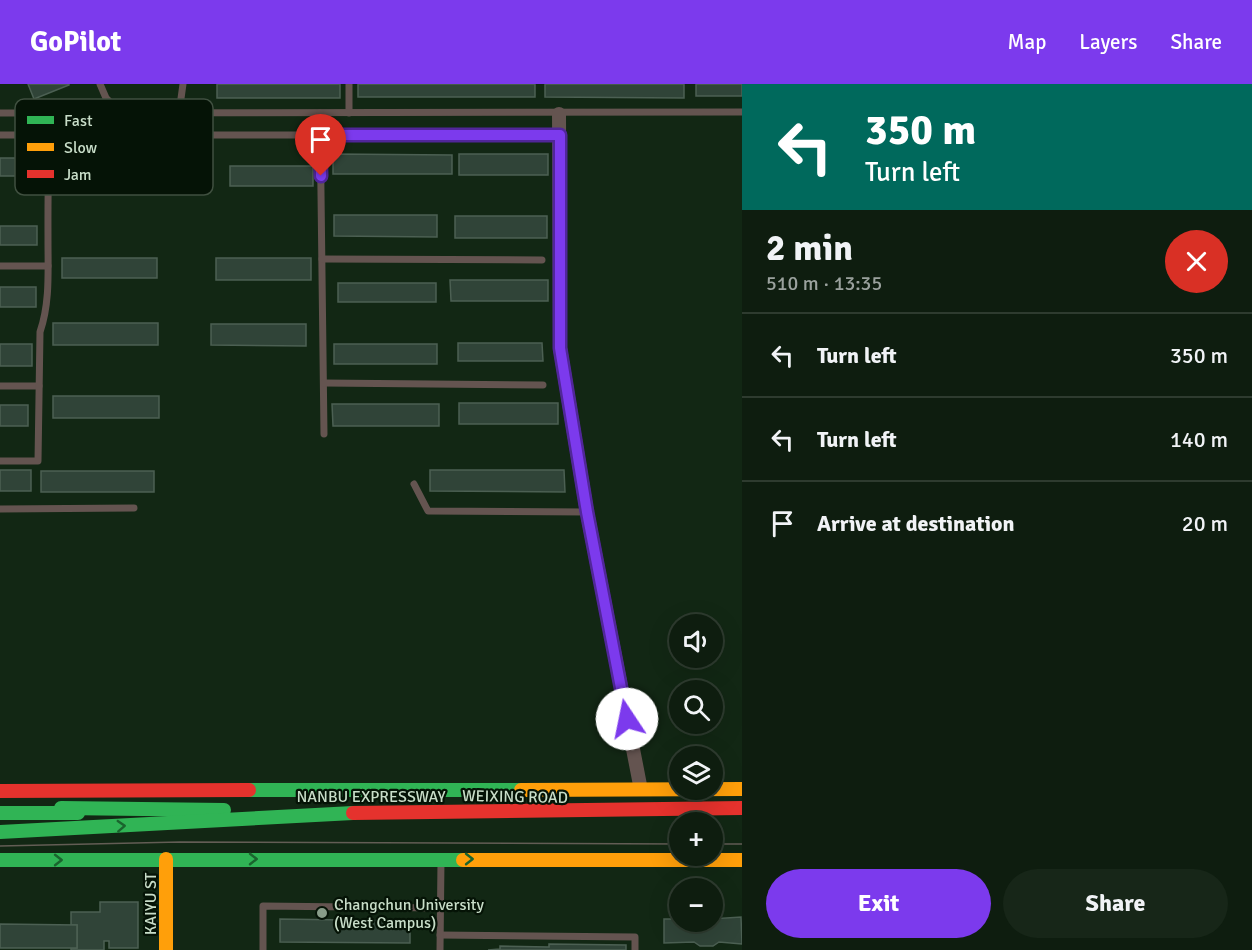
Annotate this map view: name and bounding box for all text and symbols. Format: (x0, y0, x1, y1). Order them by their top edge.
text: GoPilot (30, 25, 121, 59)
text: Map (1008, 29, 1046, 55)
text: Layers (1079, 29, 1137, 55)
text: Share (1170, 29, 1222, 55)
legend (15, 99, 213, 195)
text: 350 m (865, 105, 976, 156)
icon: left (766, 108, 844, 186)
text: Fast (64, 111, 93, 131)
pin (295, 114, 346, 176)
icon: arrive (304, 123, 337, 156)
text: Slow (64, 138, 98, 158)
text: Turn left (865, 156, 960, 189)
text: Jam (64, 165, 92, 185)
text: 2 min (766, 226, 853, 271)
button: close (1165, 230, 1228, 293)
text: 510 m · 13:35 (766, 271, 882, 296)
icon: left (766, 339, 799, 372)
text: Turn left (817, 342, 897, 369)
text: 350 m (1170, 342, 1228, 369)
icon: left (766, 423, 799, 456)
text: Turn left (817, 426, 897, 453)
text: 140 m (1170, 426, 1228, 453)
icon: arrive (766, 507, 799, 540)
text: Arrive at destination (817, 510, 1014, 537)
text: 20 m (1182, 510, 1228, 537)
map controls (669, 614, 723, 932)
button: sound (669, 614, 723, 668)
button: search (669, 680, 723, 734)
position arrow (595, 687, 659, 751)
button: layers (669, 746, 723, 800)
street label: WEIXING ROAD (462, 786, 568, 808)
street label: NANBU EXPRESSWAY (296, 787, 446, 807)
button: + (669, 812, 723, 866)
one-way arrow (117, 819, 126, 832)
one-way arrow (249, 853, 258, 865)
one-way arrow (465, 853, 474, 865)
one-way arrow (54, 854, 63, 866)
button: Exit (766, 869, 991, 938)
button: Share (1003, 869, 1228, 938)
street label: KAIYU ST (141, 873, 161, 935)
button: − (669, 878, 723, 932)
place label: Changchun University (West Campus) (334, 895, 484, 933)
marker: Changchun University (West Campus) (315, 906, 329, 920)

